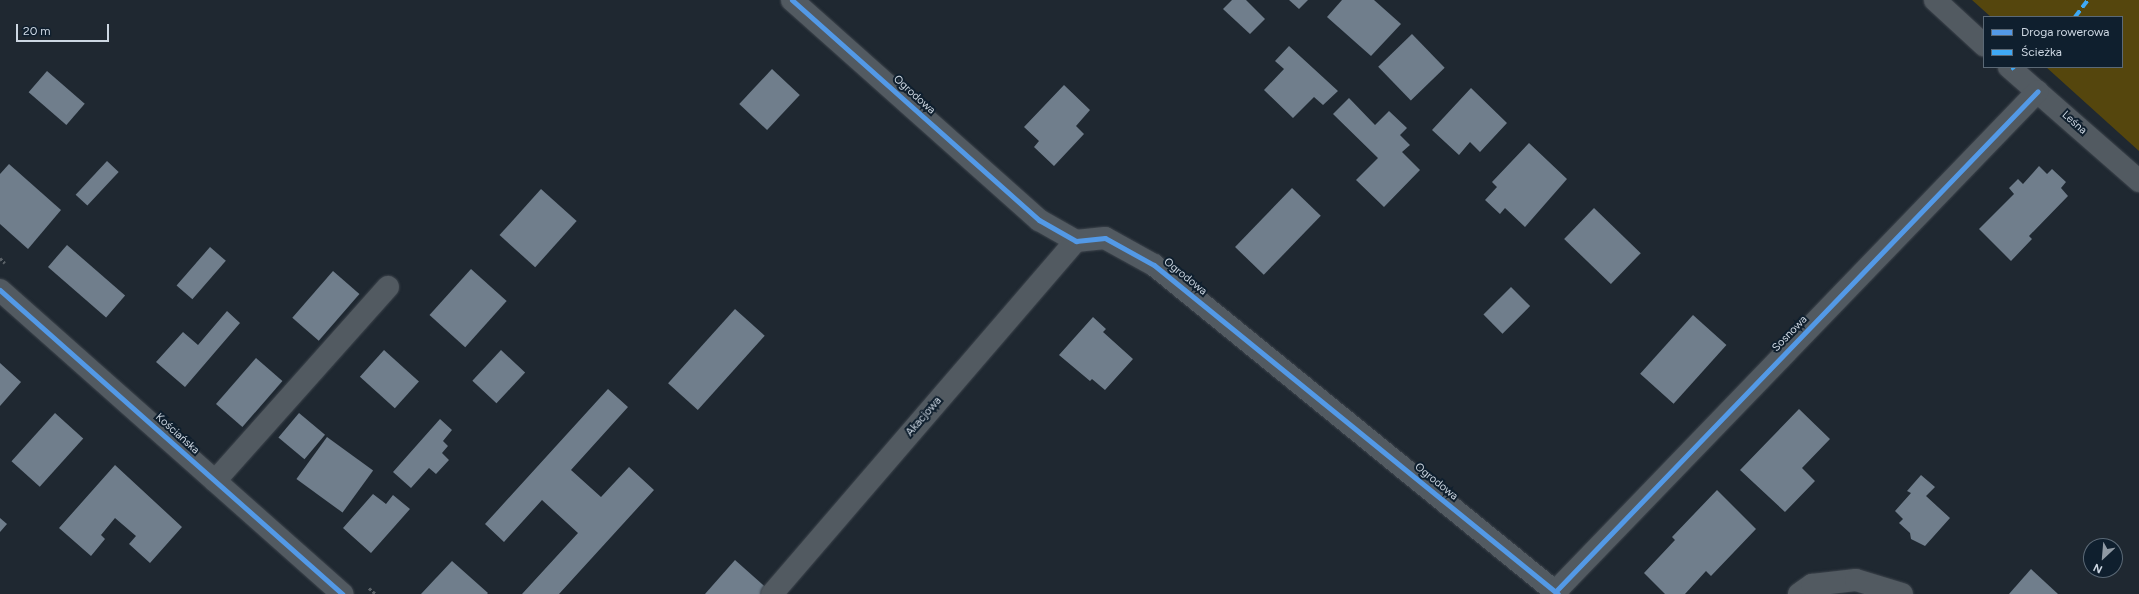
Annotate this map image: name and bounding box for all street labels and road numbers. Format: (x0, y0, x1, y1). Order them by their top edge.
street label: Ogrodowa (890, 73, 938, 117)
street label: Leśna (2059, 109, 2089, 137)
street label: Ogrodowa (1161, 256, 1209, 298)
street label: Sosnowa (1770, 313, 1810, 355)
street label: Akacjowa (903, 395, 945, 439)
street label: Kościańska (152, 411, 202, 457)
street label: Ogrodowa (1412, 461, 1460, 503)

